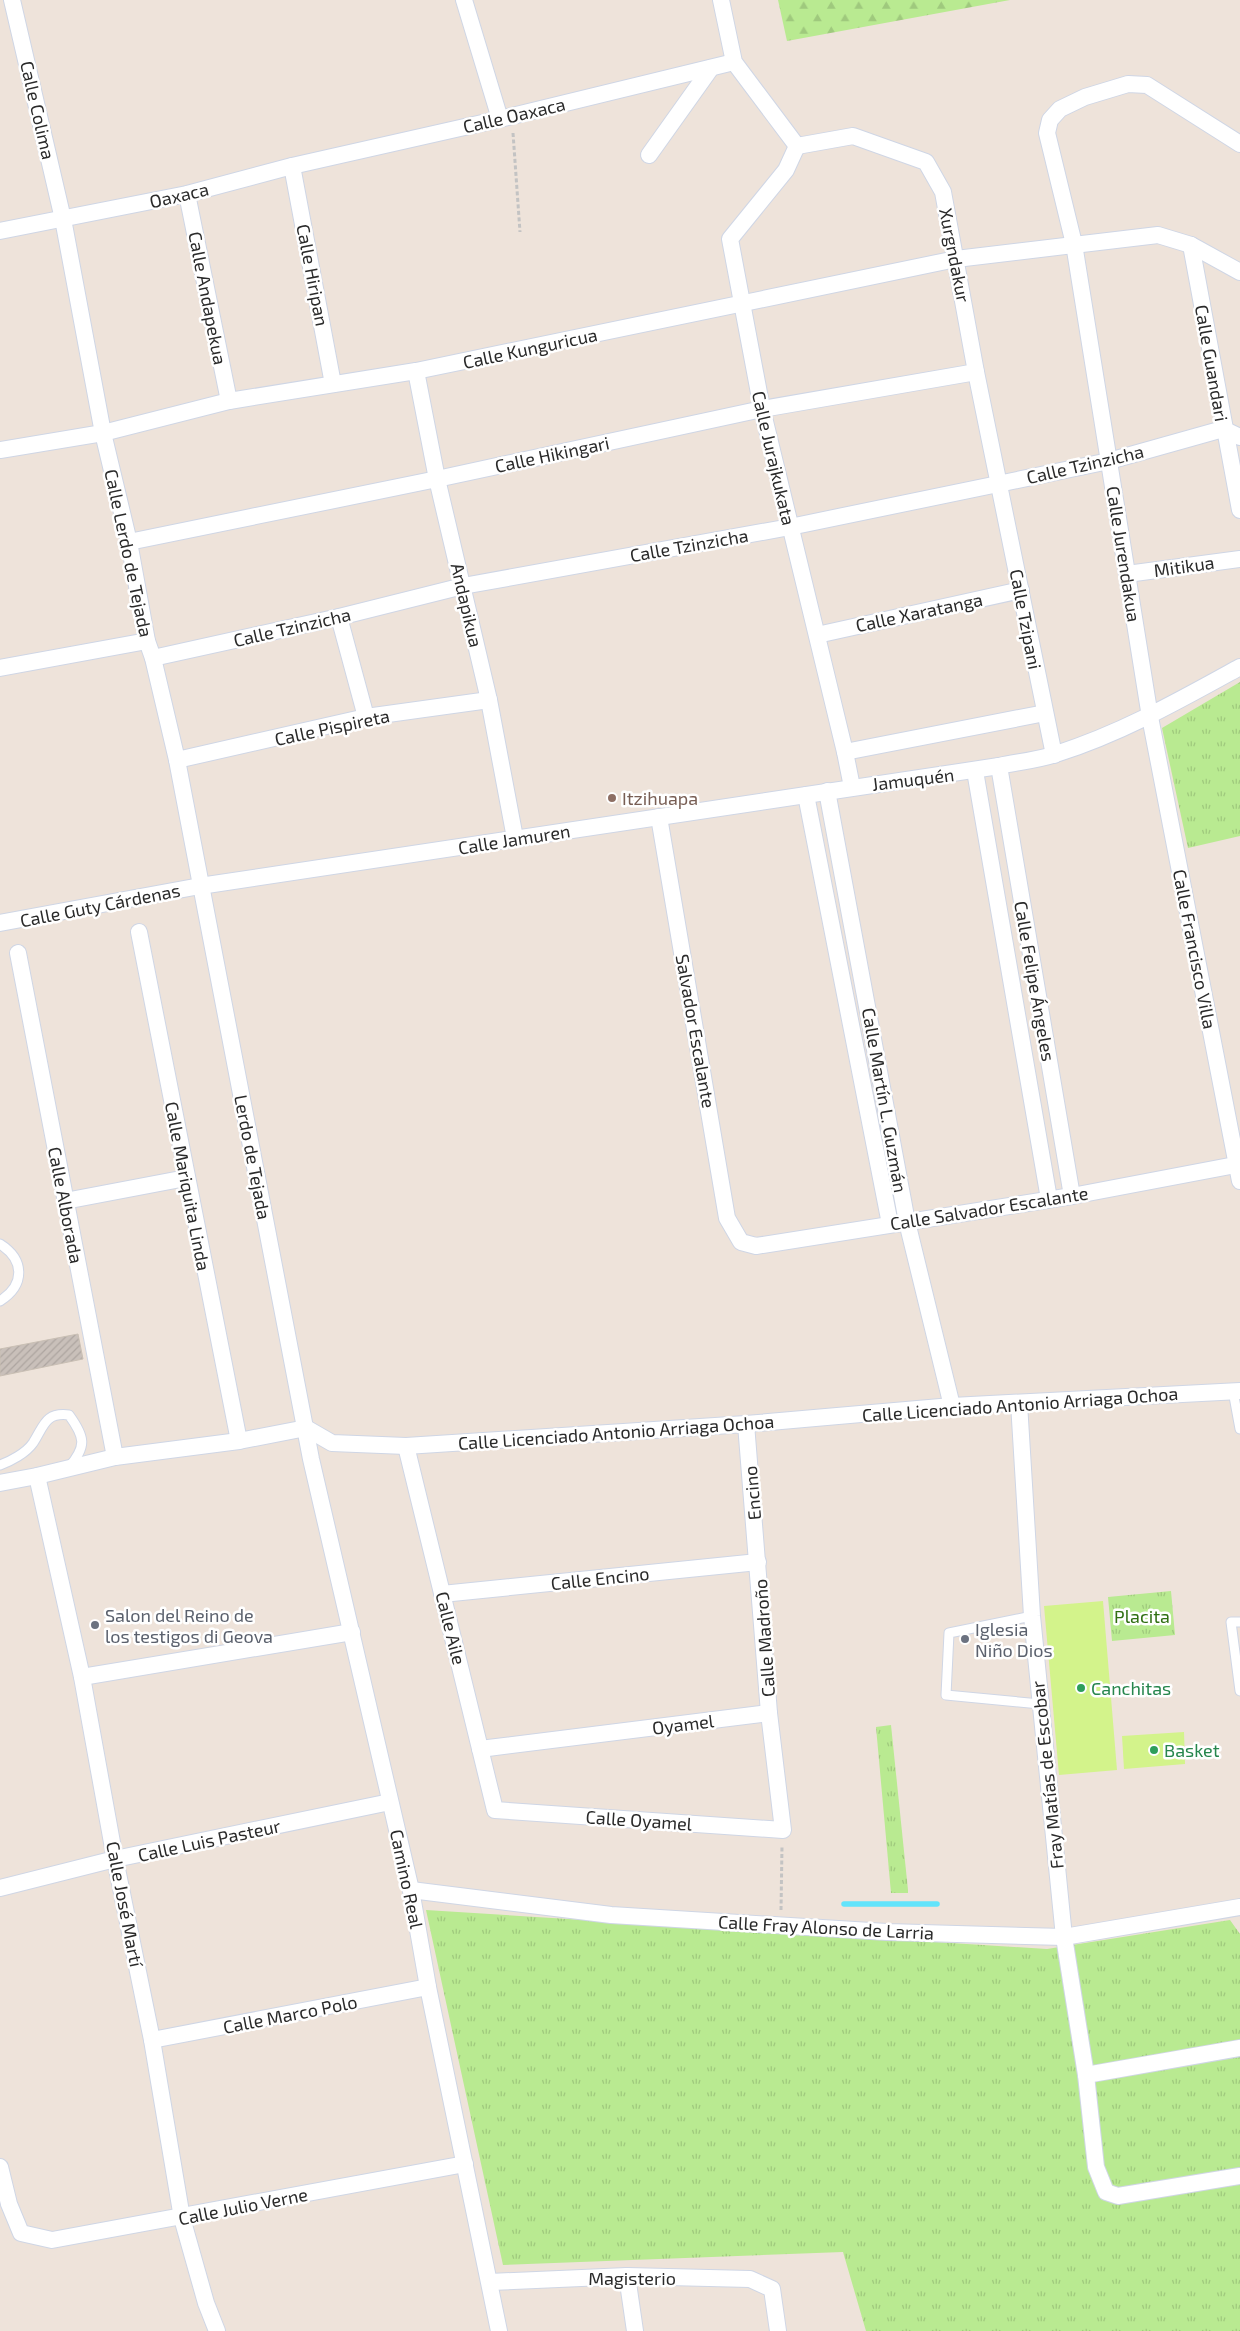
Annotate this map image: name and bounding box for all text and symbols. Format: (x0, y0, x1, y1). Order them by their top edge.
street label: Calle Colima (16, 59, 60, 161)
street label: Calle Oaxaca (461, 93, 567, 137)
street label: Oaxaca (147, 178, 211, 212)
street label: Xurgndakur (935, 206, 975, 304)
street label: Calle Hiripan (292, 222, 334, 328)
street label: Calle Andapekua (184, 229, 232, 367)
street label: Calle Guandari (1191, 303, 1233, 423)
street label: Calle Kunguricua (461, 323, 599, 373)
street label: Calle Jurajkukata (748, 389, 800, 527)
street label: Calle Hikingari (493, 431, 611, 477)
street label: Calle Tzinzicha (1024, 440, 1146, 488)
street label: Calle Lerdo de Tejada (100, 467, 158, 639)
street label: Calle Jurendakua (1102, 485, 1146, 623)
street label: Calle Tzinzicha (628, 524, 750, 566)
street label: Mitikua (1152, 551, 1216, 581)
street label: Andapikua (447, 561, 487, 649)
street label: Calle Tzipani (1005, 567, 1047, 671)
street label: Calle Xaratanga (853, 588, 985, 636)
street label: Calle Tzinzicha (231, 603, 353, 651)
street label: Calle Pispireta (272, 704, 392, 750)
street label: Jamuquén (871, 763, 955, 795)
place label: Itzihuapa (622, 787, 698, 809)
marker: Itzihuapa (606, 792, 618, 804)
street label: Calle Jamuren (456, 819, 572, 859)
street label: Calle Francisco Villa (1169, 867, 1221, 1031)
street label: Calle Guty Cárdenas (18, 879, 182, 931)
street label: Calle Felipe Ángeles (1010, 899, 1060, 1063)
street label: Salvador Escalante (672, 952, 720, 1110)
street label: Calle Martín L. Guzmán (858, 1006, 912, 1194)
street label: Lerdo de Tejada (230, 1093, 276, 1221)
street label: Calle Mariquita Linda (161, 1099, 215, 1273)
street label: Calle Alborada (44, 1145, 88, 1265)
street label: Calle Salvador Escalante (888, 1181, 1090, 1235)
street label: Calle Licenciado Antonio Arriaga Ochoa (861, 1382, 1179, 1426)
street label: Calle Licenciado Antonio Arriaga Ochoa (457, 1410, 775, 1454)
street label: Encino (739, 1465, 765, 1521)
street label: Calle Encino (550, 1562, 650, 1594)
street label: Calle Madroño (749, 1578, 779, 1698)
street label: Calle Aile (431, 1589, 471, 1667)
place label: Salon del Reino de los testigos di Geova (105, 1604, 273, 1647)
park label: Placita (1114, 1605, 1170, 1627)
place label: Iglesia Niño Dios (975, 1618, 1053, 1661)
marker: Salon del Reino de los testigos di Geova (89, 1619, 101, 1631)
marker: Iglesia Niño Dios (959, 1633, 971, 1645)
place label: Canchitas (1091, 1677, 1171, 1699)
street label: Fray Matías de Escobar (1026, 1680, 1068, 1870)
marker: Canchitas (1075, 1682, 1087, 1694)
street label: Oyamel (651, 1709, 716, 1739)
place label: Basket (1164, 1739, 1220, 1761)
marker: Basket (1148, 1744, 1160, 1756)
street label: Calle Oyamel (585, 1805, 694, 1835)
street label: Calle Luis Pasteur (136, 1814, 282, 1866)
street label: Camino Real (386, 1827, 428, 1931)
street label: Calle José Martí (102, 1839, 148, 1969)
street label: Calle Fray Alonso de Larria (717, 1910, 935, 1944)
street label: Calle Marco Polo (221, 1990, 359, 2038)
street label: Calle Julio Verne (176, 2183, 310, 2229)
street label: Magisterio (588, 2267, 676, 2289)

